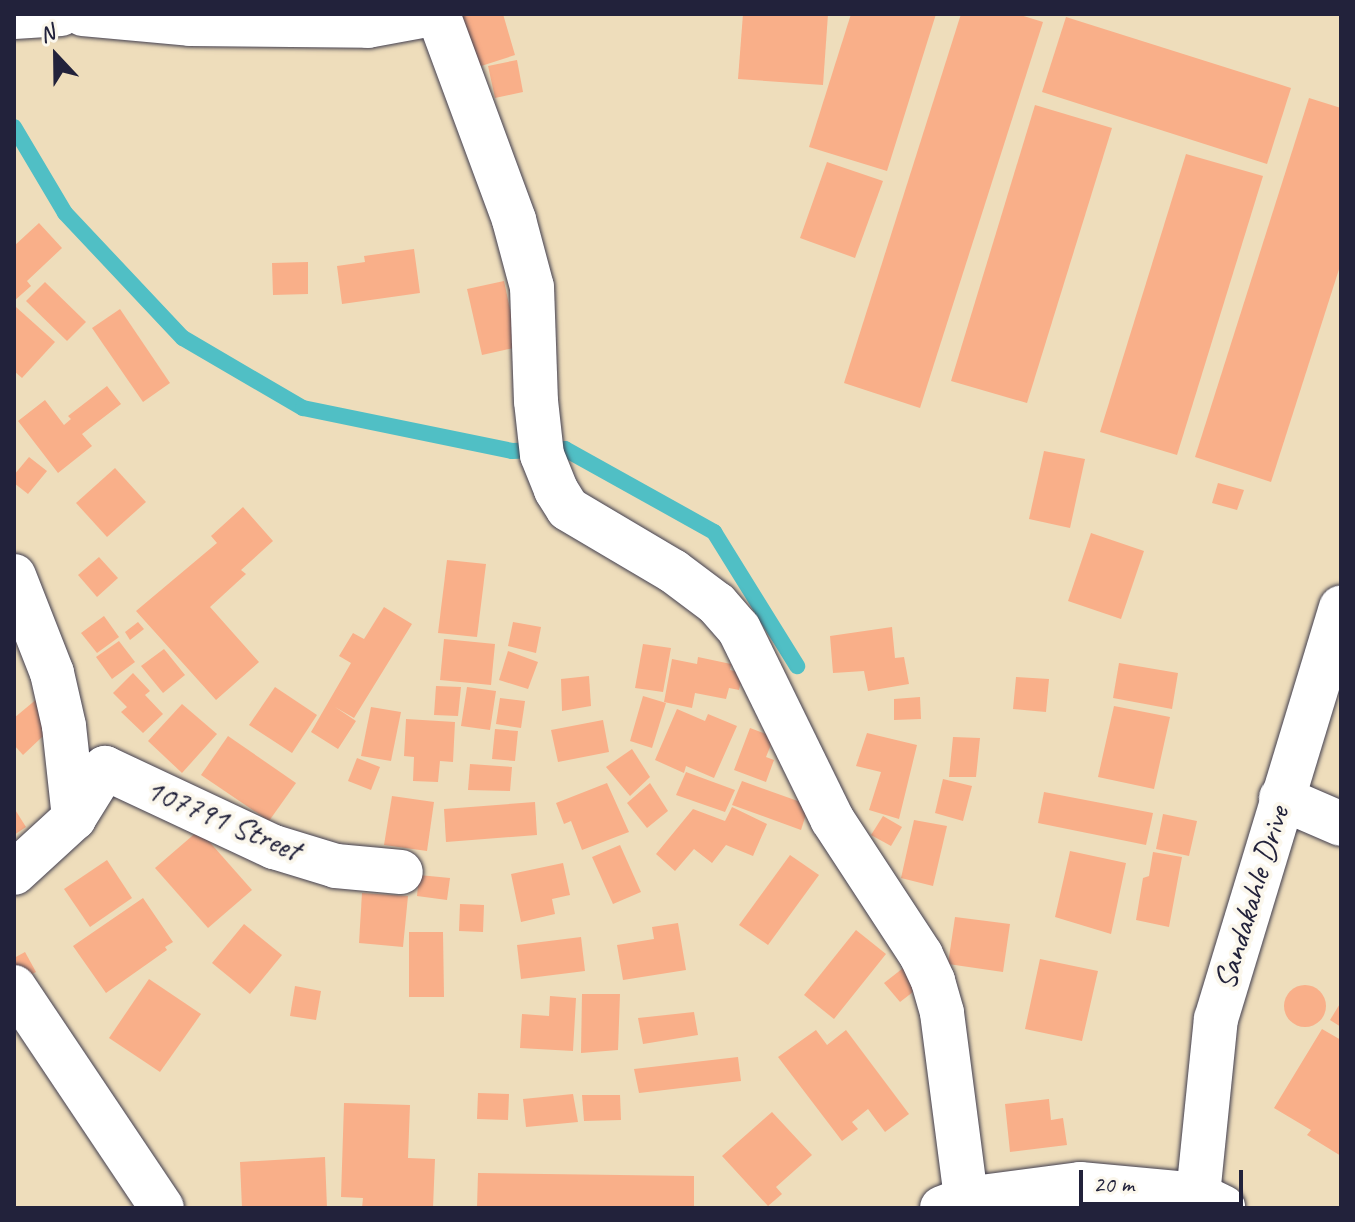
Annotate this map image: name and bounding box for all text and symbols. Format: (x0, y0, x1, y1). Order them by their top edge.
north arrow (16, 16, 96, 96)
text: N (35, 18, 59, 49)
street label: 107791 Street (140, 770, 306, 870)
street label: Sandakahle Drive (1206, 802, 1298, 994)
scale bar (1083, 1154, 1247, 1204)
text: 20 m (1093, 1169, 1134, 1199)

